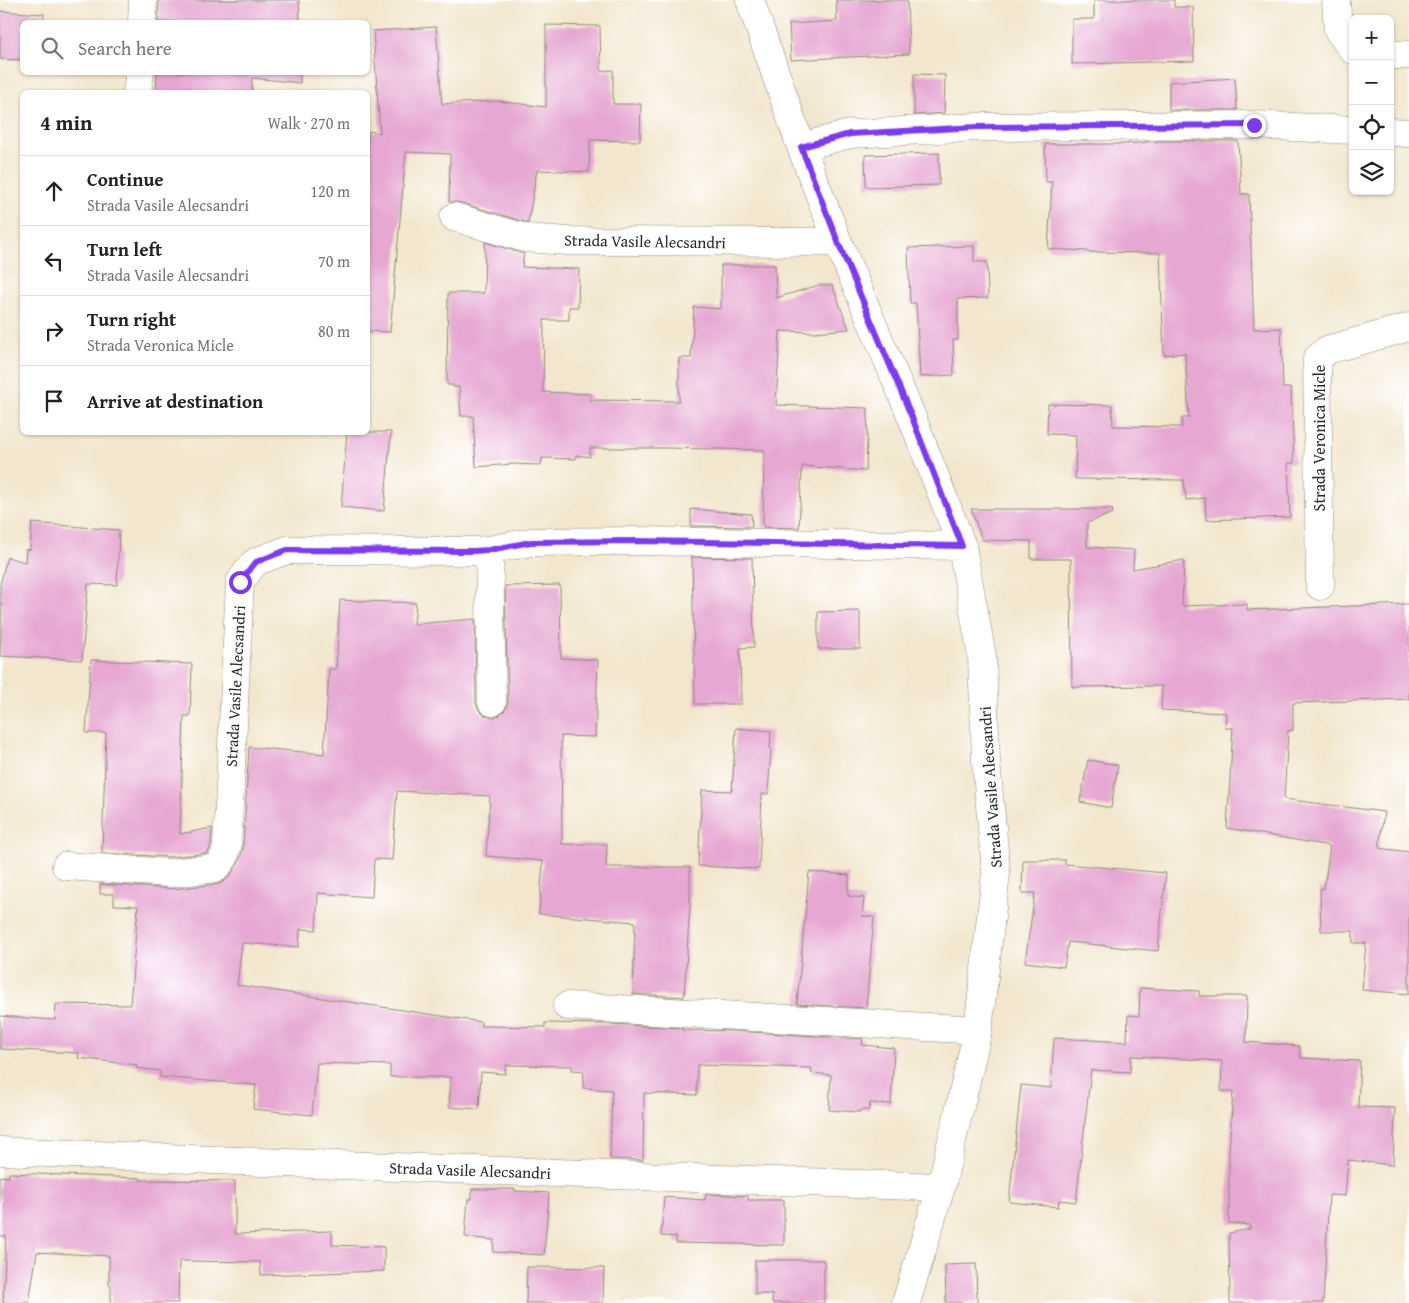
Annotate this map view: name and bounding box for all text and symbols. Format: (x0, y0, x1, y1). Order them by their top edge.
map controls (1349, 15, 1394, 195)
button: + (1349, 15, 1394, 60)
search box (20, 20, 370, 75)
icon: search (38, 34, 66, 62)
text: Search here (78, 34, 172, 62)
button: − (1349, 60, 1394, 105)
button: locate (1349, 105, 1394, 150)
text: 4 min (40, 107, 92, 138)
text: Walk · 270 m (267, 111, 350, 135)
route end (1243, 114, 1266, 137)
button: layers (1349, 150, 1394, 195)
text: Continue (87, 165, 164, 193)
icon: ahead (40, 177, 68, 205)
text: 120 m (310, 179, 350, 203)
text: Strada Vasile Alecsandri (87, 193, 249, 217)
street label: Strada Vasile Alecsandri (564, 228, 727, 254)
text: Turn left (87, 235, 162, 263)
icon: left (40, 247, 68, 275)
text: 70 m (318, 249, 350, 273)
text: Strada Vasile Alecsandri (87, 263, 249, 287)
text: Turn right (87, 305, 176, 333)
icon: right (40, 317, 68, 345)
text: 80 m (318, 319, 350, 343)
text: Strada Veronica Micle (87, 333, 234, 357)
street label: Strada Veronica Micle (1307, 365, 1331, 511)
icon: arrive (40, 387, 68, 415)
text: Arrive at destination (87, 387, 263, 415)
route start (229, 571, 252, 594)
street label: Strada Vasile Alecsandri (219, 604, 251, 767)
street label: Strada Vasile Alecsandri (972, 705, 1008, 869)
street label: Strada Vasile Alecsandri (389, 1155, 552, 1185)

